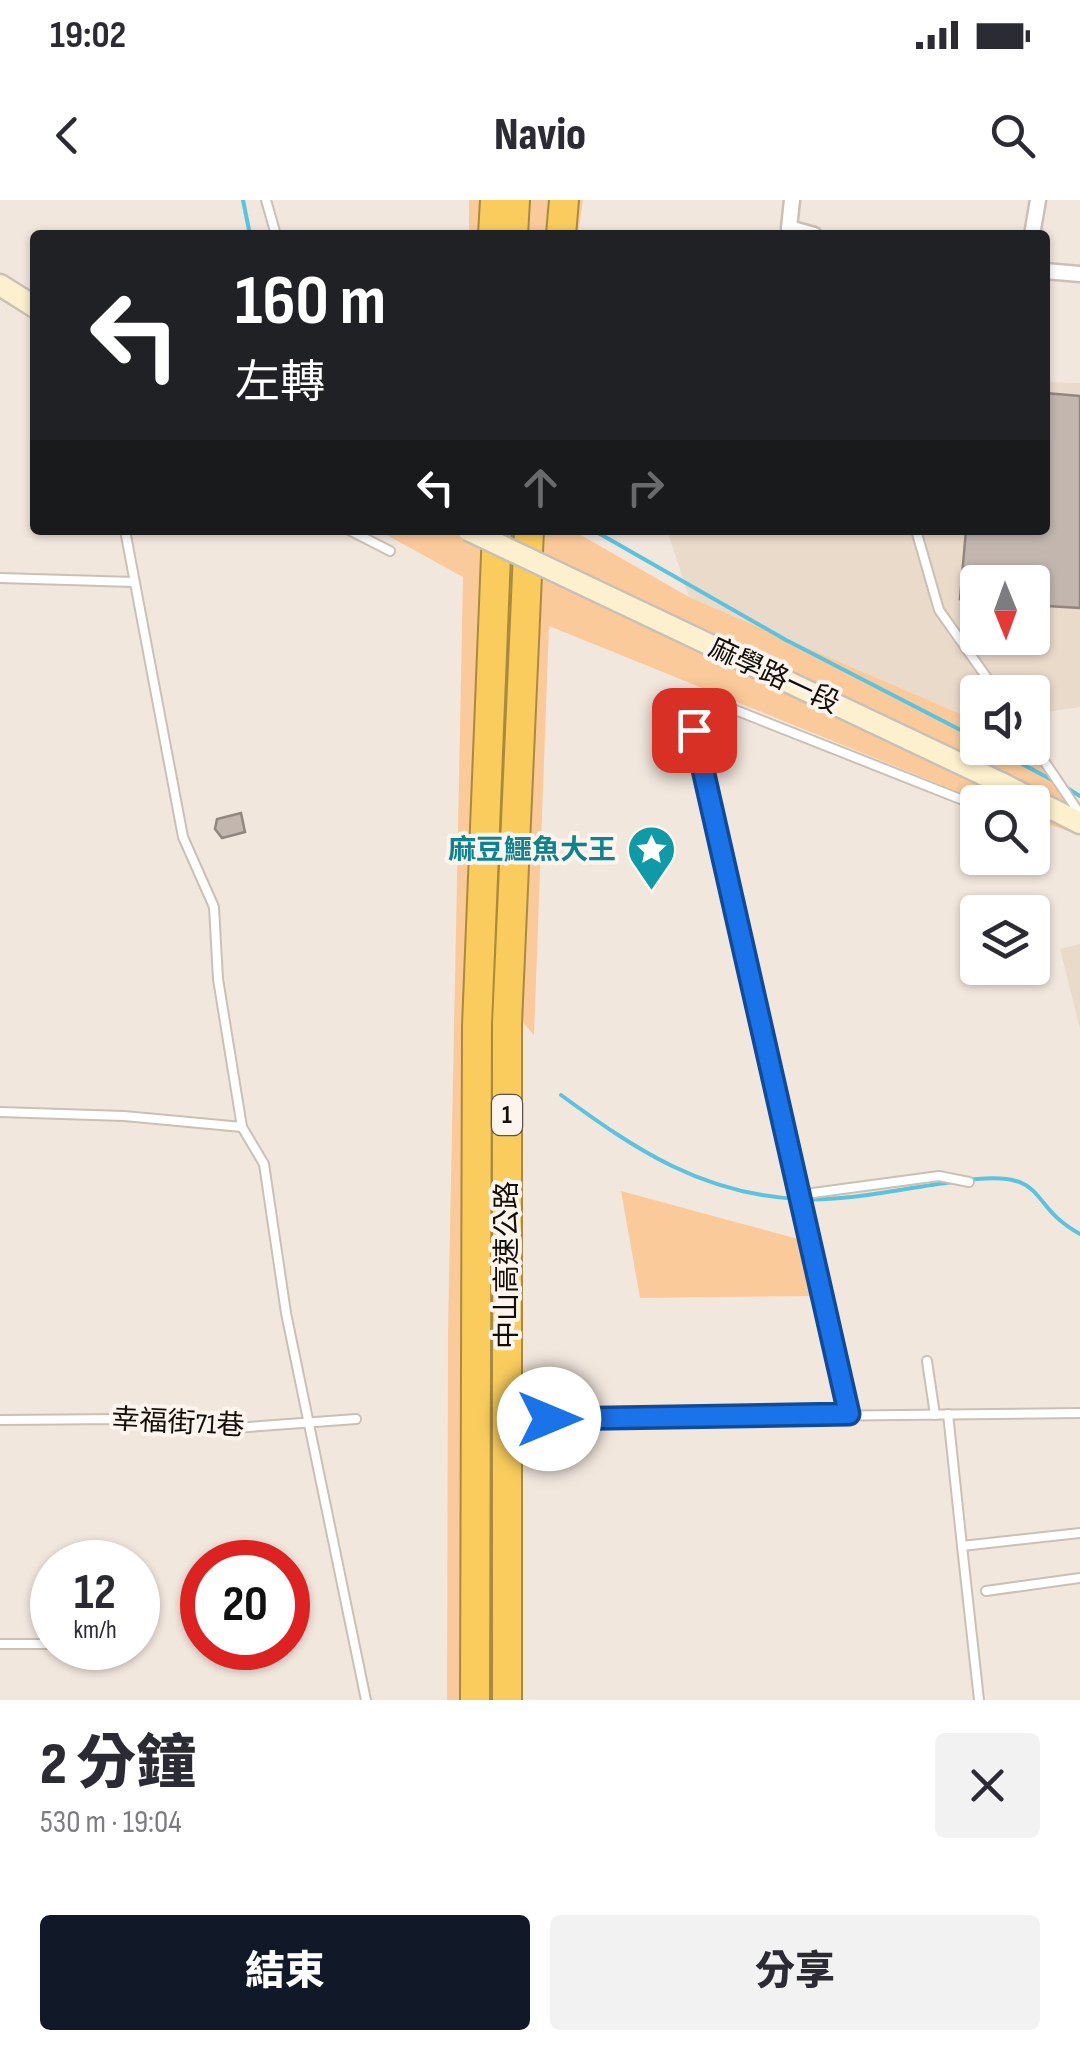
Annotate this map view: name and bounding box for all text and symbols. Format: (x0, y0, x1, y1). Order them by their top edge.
text: 19:02 (50, 13, 126, 58)
icon: back (40, 108, 95, 163)
text: Navio (494, 108, 586, 163)
icon: search (985, 108, 1040, 163)
text: 160 m (235, 260, 386, 344)
icon: left (70, 270, 200, 400)
text: 左轉 (235, 356, 325, 411)
icon: left (408, 460, 463, 515)
icon: ahead (513, 460, 568, 515)
icon: right (618, 460, 673, 515)
north arrow (960, 565, 1050, 655)
map controls (960, 565, 1050, 985)
street label: 麻學路一段 (704, 631, 844, 721)
button: sound (960, 675, 1050, 765)
pin (652, 688, 737, 773)
icon: arrive (667, 703, 722, 758)
button: search (960, 785, 1050, 875)
place icon: 麻豆鱷魚大王 (625, 824, 677, 892)
place label: 麻豆鱷魚大王 (448, 834, 616, 867)
button: layers (960, 895, 1050, 985)
road number: 1 (492, 1095, 522, 1135)
street label: 中山高速公路 (491, 1181, 524, 1349)
position arrow (497, 1367, 601, 1471)
street label: 幸福街71巷 (111, 1403, 245, 1443)
speed limit sign: 20 (180, 1540, 310, 1670)
text: 12 (74, 1563, 116, 1623)
text: km/h (73, 1615, 117, 1646)
text: 2 分鐘 (40, 1729, 196, 1801)
button: close (935, 1733, 1040, 1838)
text: 530 m · 19:04 (40, 1803, 182, 1842)
button: 結束 (40, 1915, 530, 2030)
button: 分享 (550, 1915, 1040, 2030)

